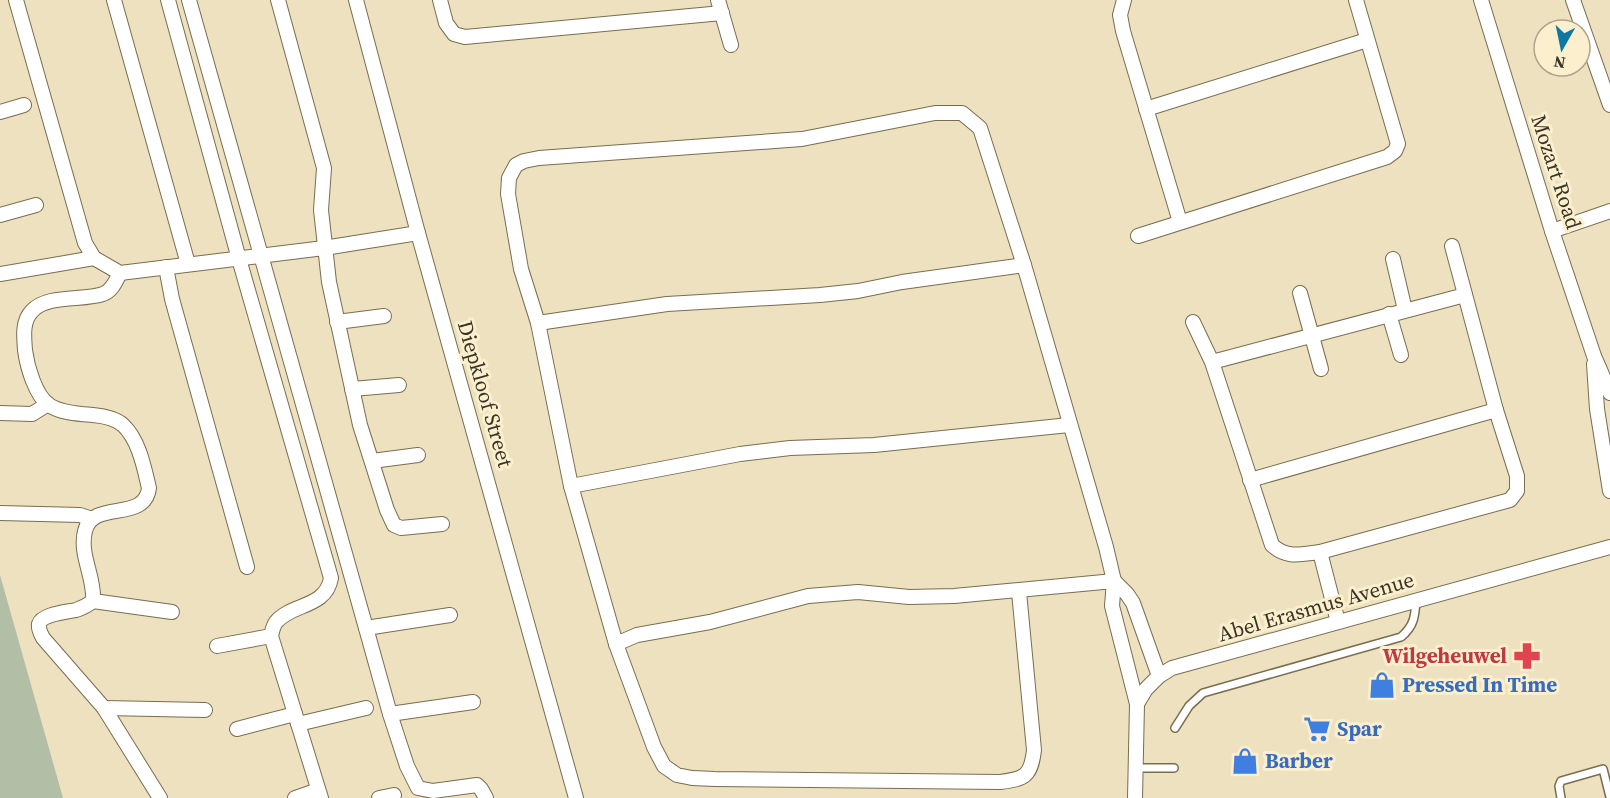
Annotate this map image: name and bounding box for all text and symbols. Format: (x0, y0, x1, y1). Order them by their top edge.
north arrow (1532, 18, 1592, 78)
text: N (1552, 51, 1567, 75)
street label: Mozart Road (1524, 111, 1589, 233)
street label: Diepkloof Street (451, 317, 520, 471)
street label: Abel Erasmus Avenue (1214, 565, 1417, 648)
place label: Wilgeheuwel (1383, 641, 1507, 670)
pharmacy icon: Wilgeheuwel (1512, 641, 1542, 671)
shop icon: Pressed In Time (1367, 670, 1397, 700)
place label: Pressed In Time (1402, 670, 1557, 699)
supermarket icon: Spar (1302, 714, 1332, 744)
place label: Spar (1337, 714, 1382, 743)
shop icon: Barber (1230, 746, 1260, 776)
place label: Barber (1265, 746, 1333, 775)

